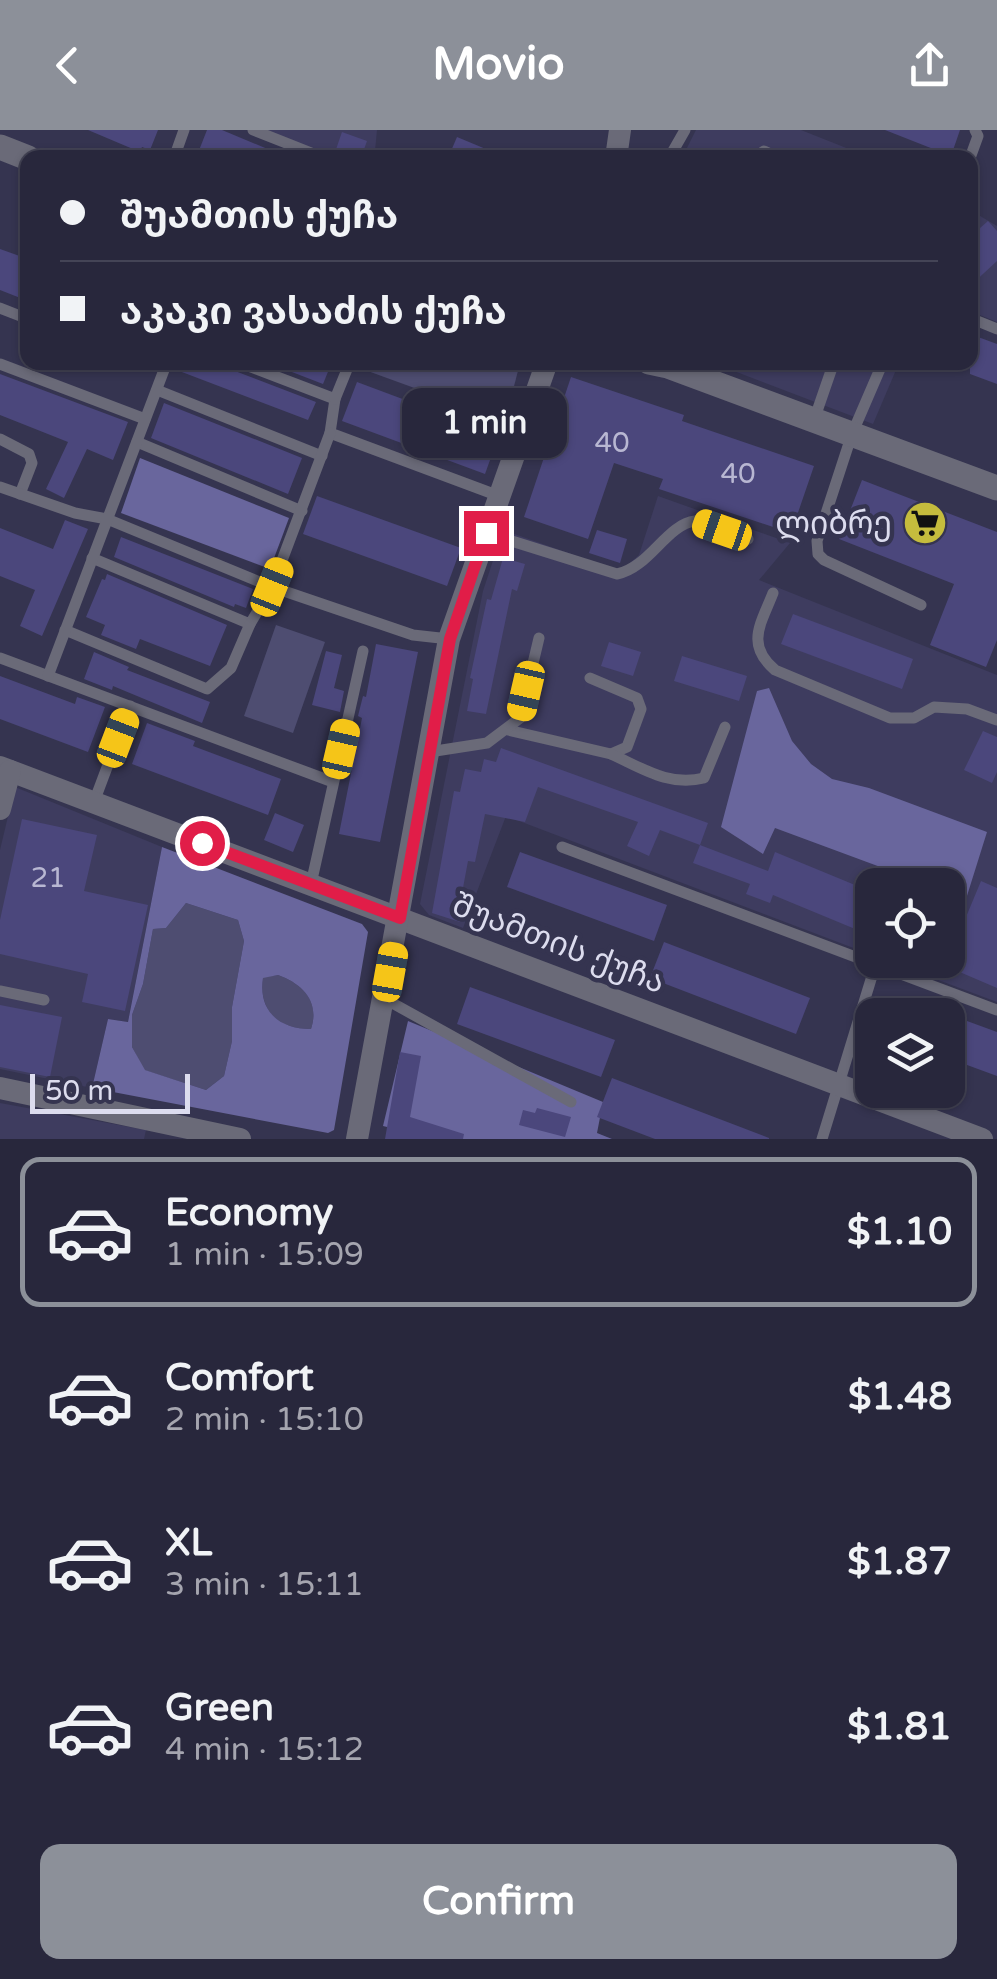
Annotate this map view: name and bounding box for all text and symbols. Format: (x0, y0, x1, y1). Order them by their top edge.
icon: back (40, 38, 95, 93)
text: Movio (432, 38, 565, 92)
icon: share (902, 38, 957, 93)
text: შუამთის ქუჩა (120, 193, 398, 239)
text: აკაკი ვასაძის ქუჩა (120, 289, 507, 335)
callout: 1 min (404, 388, 568, 458)
text: 1 min (442, 404, 527, 442)
house number: 40 (594, 426, 630, 460)
house number: 40 (720, 457, 756, 491)
supermarket icon: ლიბრე (902, 500, 948, 546)
place label: ლიბრე (775, 505, 892, 543)
car (689, 506, 755, 554)
route end (464, 511, 509, 556)
car (247, 554, 297, 620)
car (505, 658, 547, 724)
car (93, 705, 143, 771)
car (320, 716, 362, 782)
route start (180, 821, 225, 866)
house number: 21 (30, 861, 66, 895)
map controls (855, 868, 965, 1108)
button: locate (855, 868, 965, 978)
street label: შუამთის ქუჩა (447, 886, 670, 1002)
car (370, 940, 410, 1004)
button: layers (855, 998, 965, 1108)
scale bar (30, 1069, 190, 1114)
text: 50 m (45, 1074, 113, 1108)
icon: car (45, 1187, 135, 1277)
text: Economy (165, 1190, 333, 1236)
text: $1.10 (847, 1209, 952, 1255)
text: 1 min · 15:09 (165, 1236, 364, 1274)
icon: car (45, 1352, 135, 1442)
text: Comfort (165, 1355, 314, 1401)
text: $1.48 (848, 1374, 952, 1420)
text: 2 min · 15:10 (165, 1401, 364, 1439)
icon: car (45, 1517, 135, 1607)
text: XL (165, 1520, 212, 1566)
text: $1.87 (847, 1539, 952, 1585)
text: 3 min · 15:11 (165, 1566, 364, 1604)
icon: car (45, 1682, 135, 1772)
text: Green (165, 1685, 274, 1731)
text: $1.81 (847, 1704, 952, 1750)
text: 4 min · 15:12 (165, 1731, 364, 1769)
button: Confirm (40, 1844, 957, 1959)

